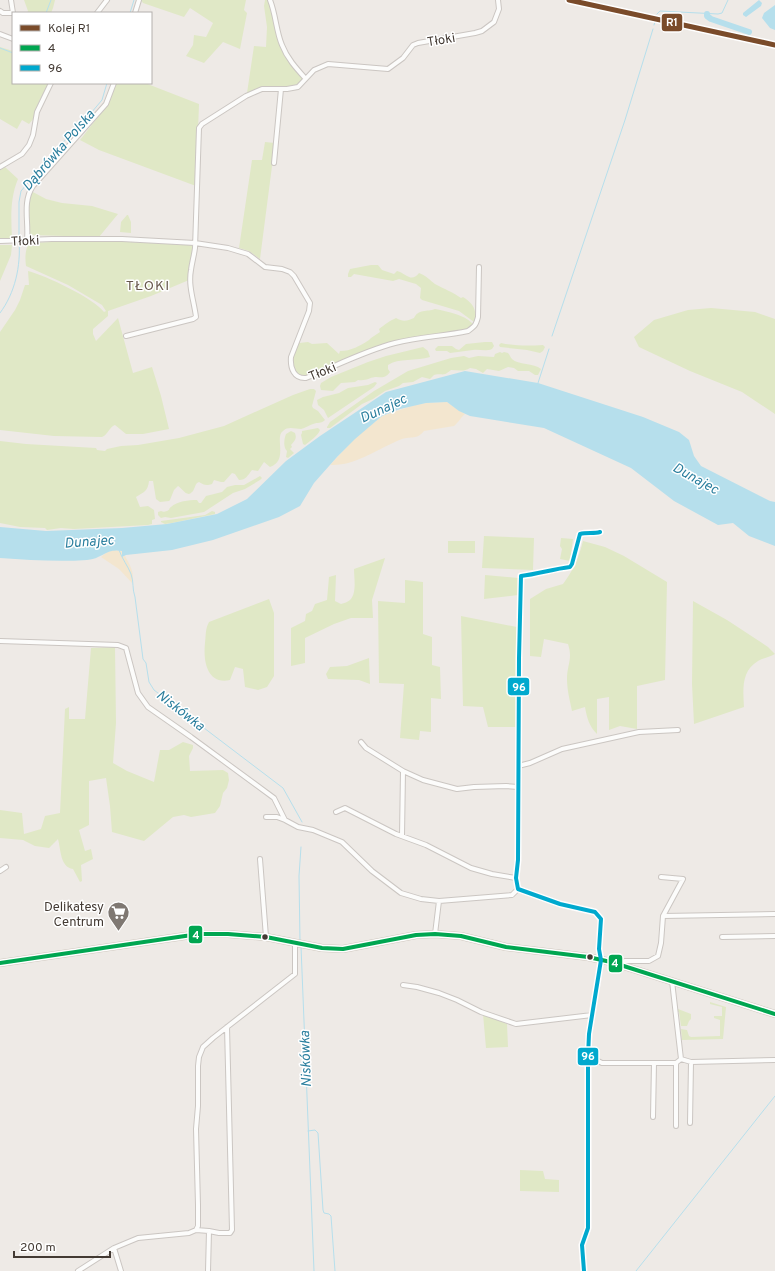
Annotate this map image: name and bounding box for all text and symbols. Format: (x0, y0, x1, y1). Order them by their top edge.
legend (12, 12, 152, 84)
line badge: R1 (661, 13, 683, 32)
text: R1 (666, 16, 678, 30)
text: Kolej R1 (48, 21, 90, 37)
street label: Tłoki (426, 31, 457, 51)
text: 4 (48, 41, 55, 57)
text: 96 (48, 61, 62, 77)
water label: Dąbrówka Polska (19, 106, 100, 195)
street label: Tłoki (10, 233, 40, 251)
district label: TŁOKI (126, 278, 170, 295)
street label: Tłoki (307, 360, 339, 386)
water label: Dunajec (357, 391, 410, 428)
water label: Dunajec (669, 460, 721, 499)
water label: Dunajec (64, 532, 115, 553)
line badge: 96 (507, 677, 530, 696)
text: 96 (512, 681, 526, 695)
water label: Niskówka (152, 687, 208, 736)
place label: Delikatesy Centrum (44, 900, 104, 931)
supermarket icon: Delikatesy Centrum (106, 900, 132, 933)
line badge: 4 (188, 925, 203, 944)
text: 4 (192, 929, 200, 943)
unlabelled marker (260, 932, 270, 942)
unlabelled marker (585, 952, 595, 962)
line badge: 4 (608, 954, 623, 973)
text: 4 (611, 957, 619, 971)
water label: Niskówka (297, 1030, 316, 1088)
line badge: 96 (577, 1047, 599, 1066)
text: 96 (581, 1050, 595, 1064)
scale bar (14, 1233, 110, 1259)
text: 200 m (20, 1240, 56, 1256)

